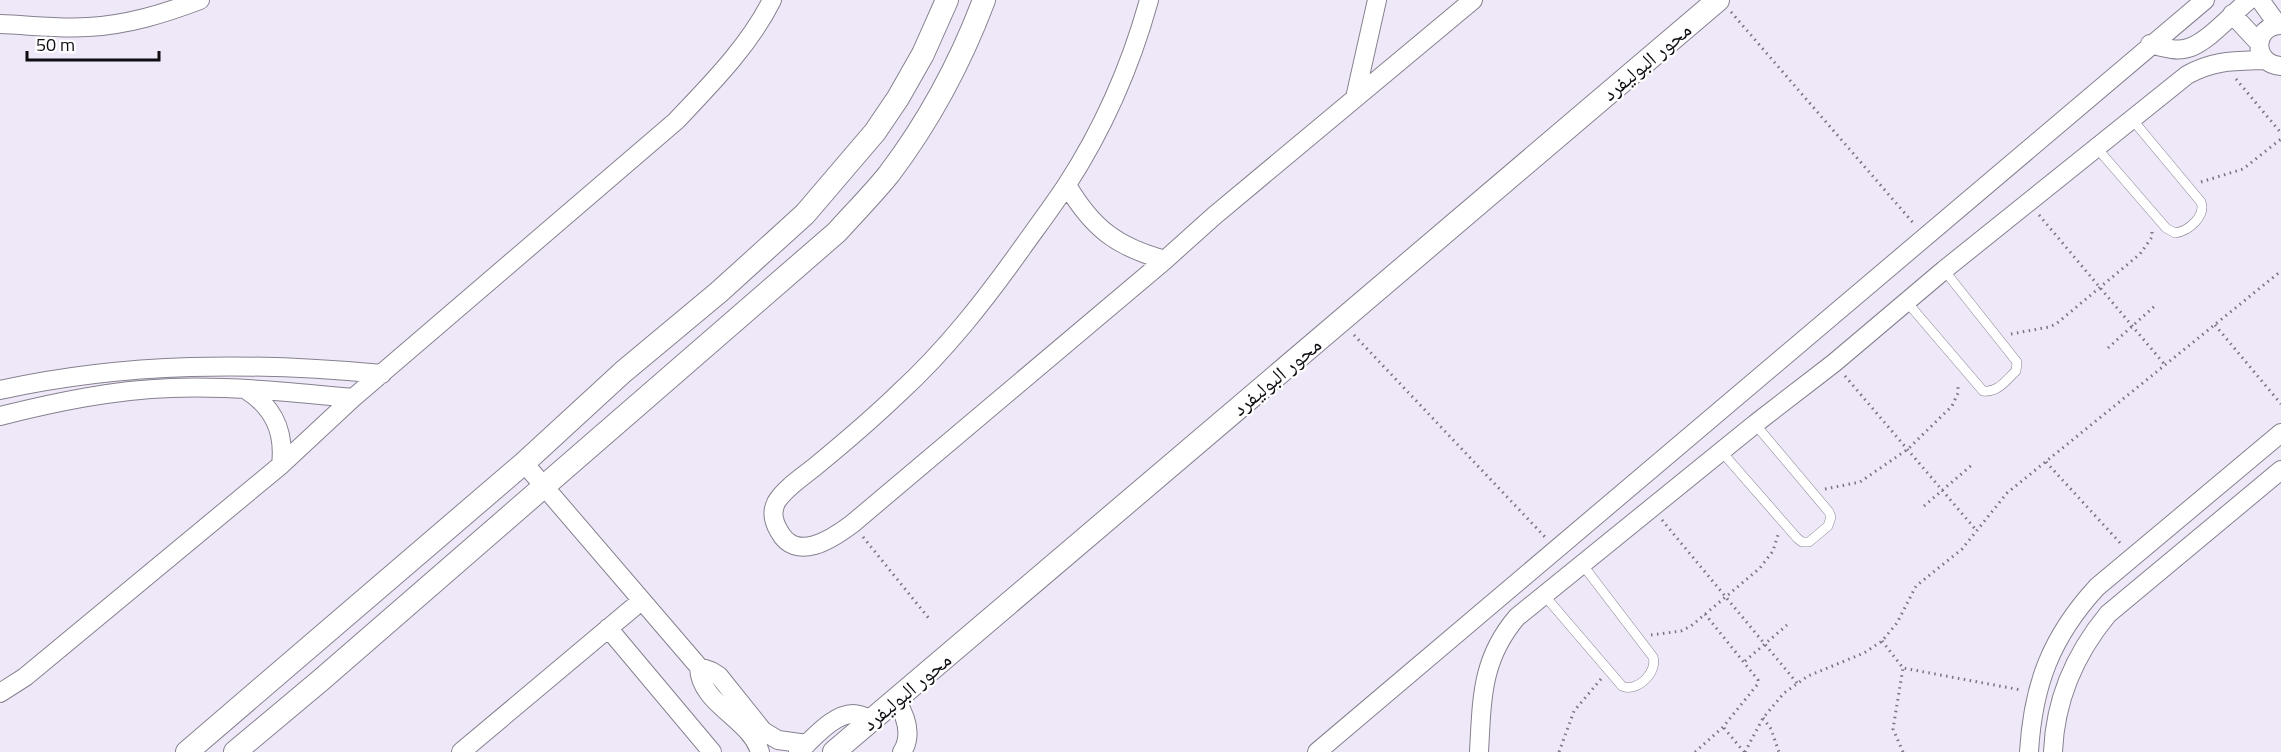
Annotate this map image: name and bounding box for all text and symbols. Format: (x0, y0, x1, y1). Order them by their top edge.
street label: محور البوليفرد (1594, 14, 1698, 108)
scale bar (27, 24, 159, 62)
text: 50 m (36, 31, 75, 58)
street label: محور البوليفرد (1224, 329, 1328, 423)
street label: محور البوليفرد (854, 644, 958, 738)

